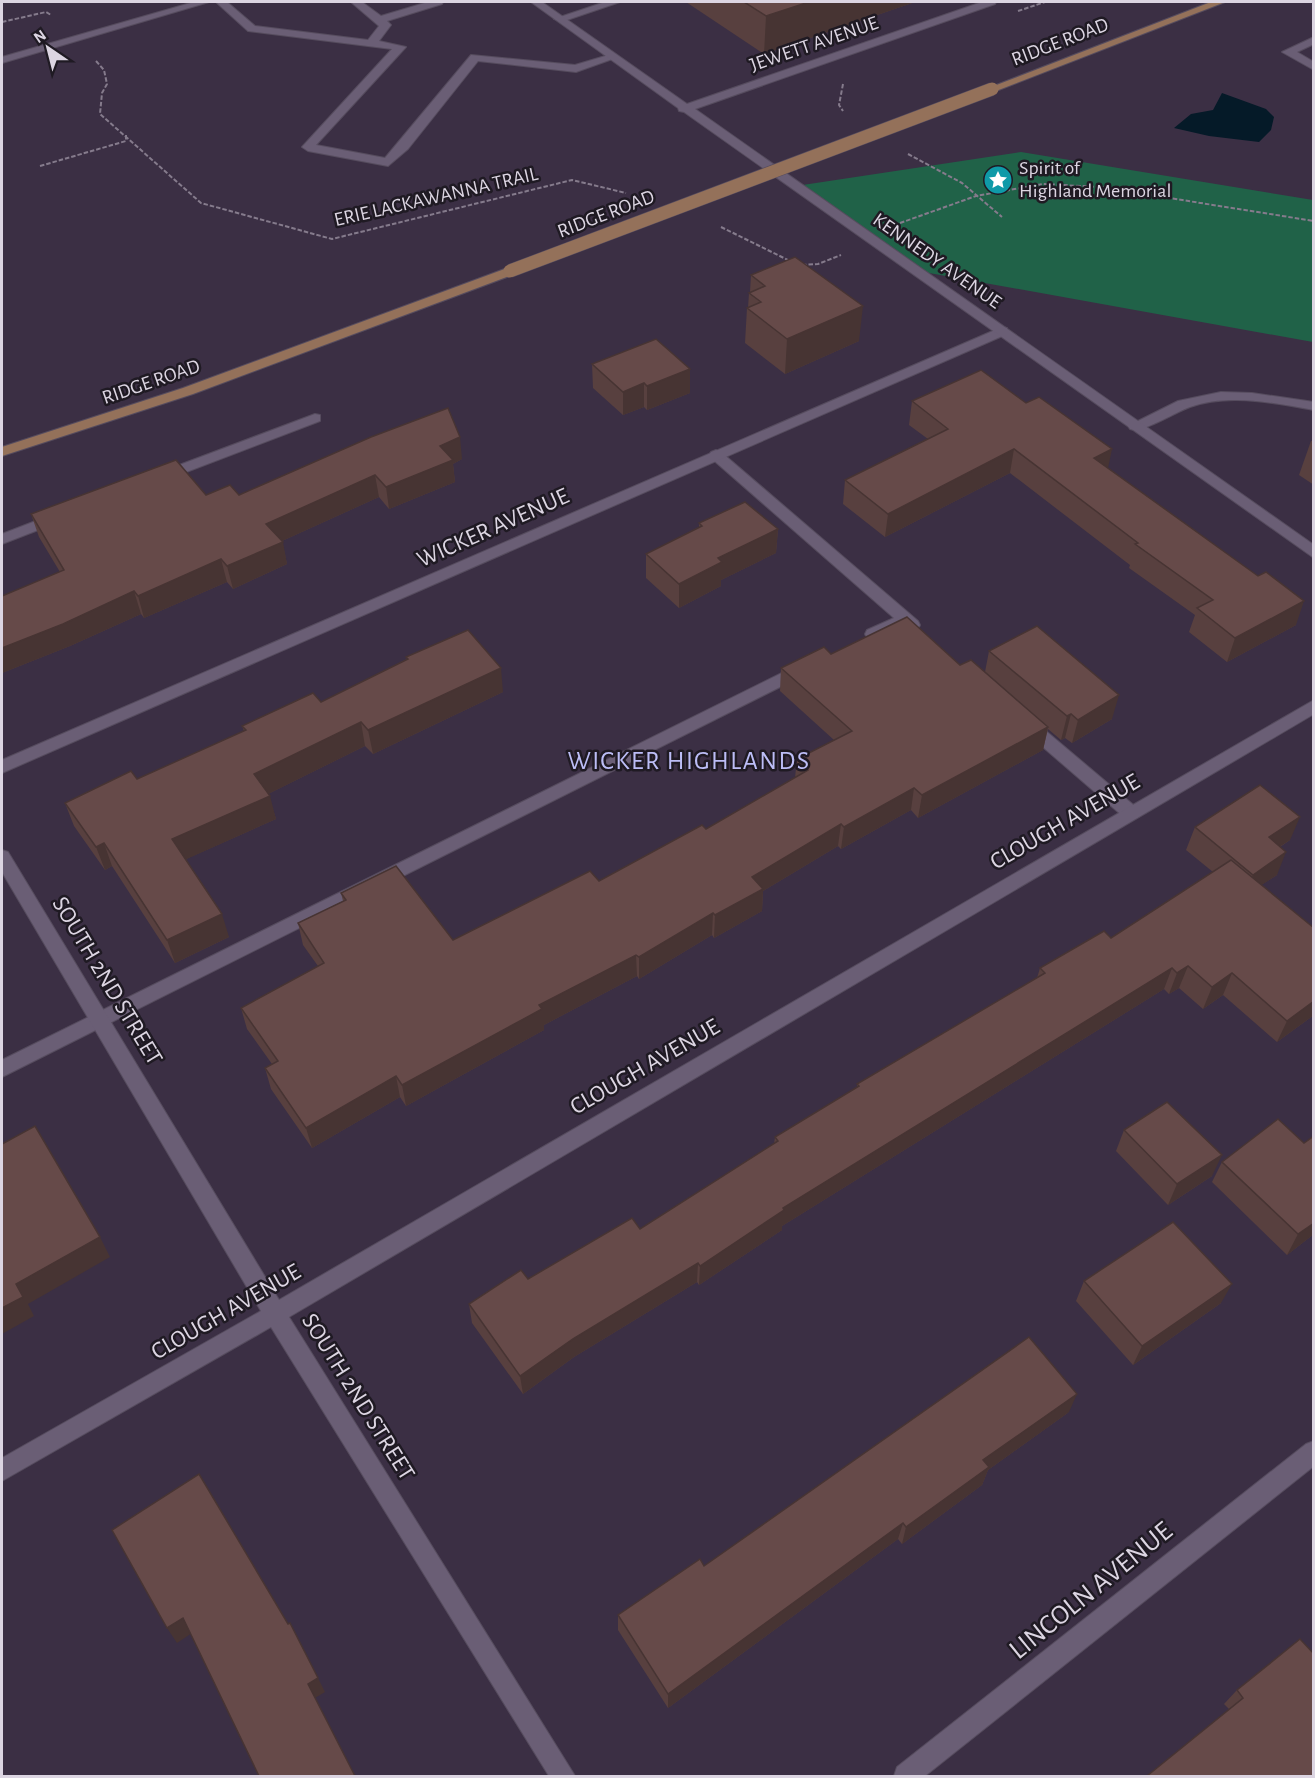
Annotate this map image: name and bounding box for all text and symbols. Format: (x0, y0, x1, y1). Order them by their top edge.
street label: JEWETT AVENUE (747, 13, 881, 75)
street label: RIDGE ROAD (1009, 14, 1111, 70)
north arrow (18, 18, 78, 78)
text: N (31, 27, 49, 46)
place label: Spirit of Highland Memorial (1019, 158, 1171, 201)
street label: ERIE LACKAWANNA TRAIL (332, 164, 540, 230)
place icon: Spirit of Highland Memorial (982, 164, 1014, 196)
street label: RIDGE ROAD (555, 186, 657, 242)
street label: KENNEDY AVENUE (869, 209, 1005, 313)
street label: RIDGE ROAD (99, 356, 203, 408)
street label: WICKER AVENUE (414, 484, 573, 572)
district label: WICKER HIGHLANDS (567, 748, 811, 774)
street label: CLOUGH AVENUE (986, 769, 1144, 874)
street label: SOUTH 2ND STREET (47, 893, 167, 1069)
street label: CLOUGH AVENUE (566, 1014, 724, 1119)
street label: CLOUGH AVENUE (147, 1259, 305, 1364)
street label: SOUTH 2ND STREET (297, 1309, 419, 1485)
street label: LINCOLN AVENUE (1004, 1517, 1178, 1665)

